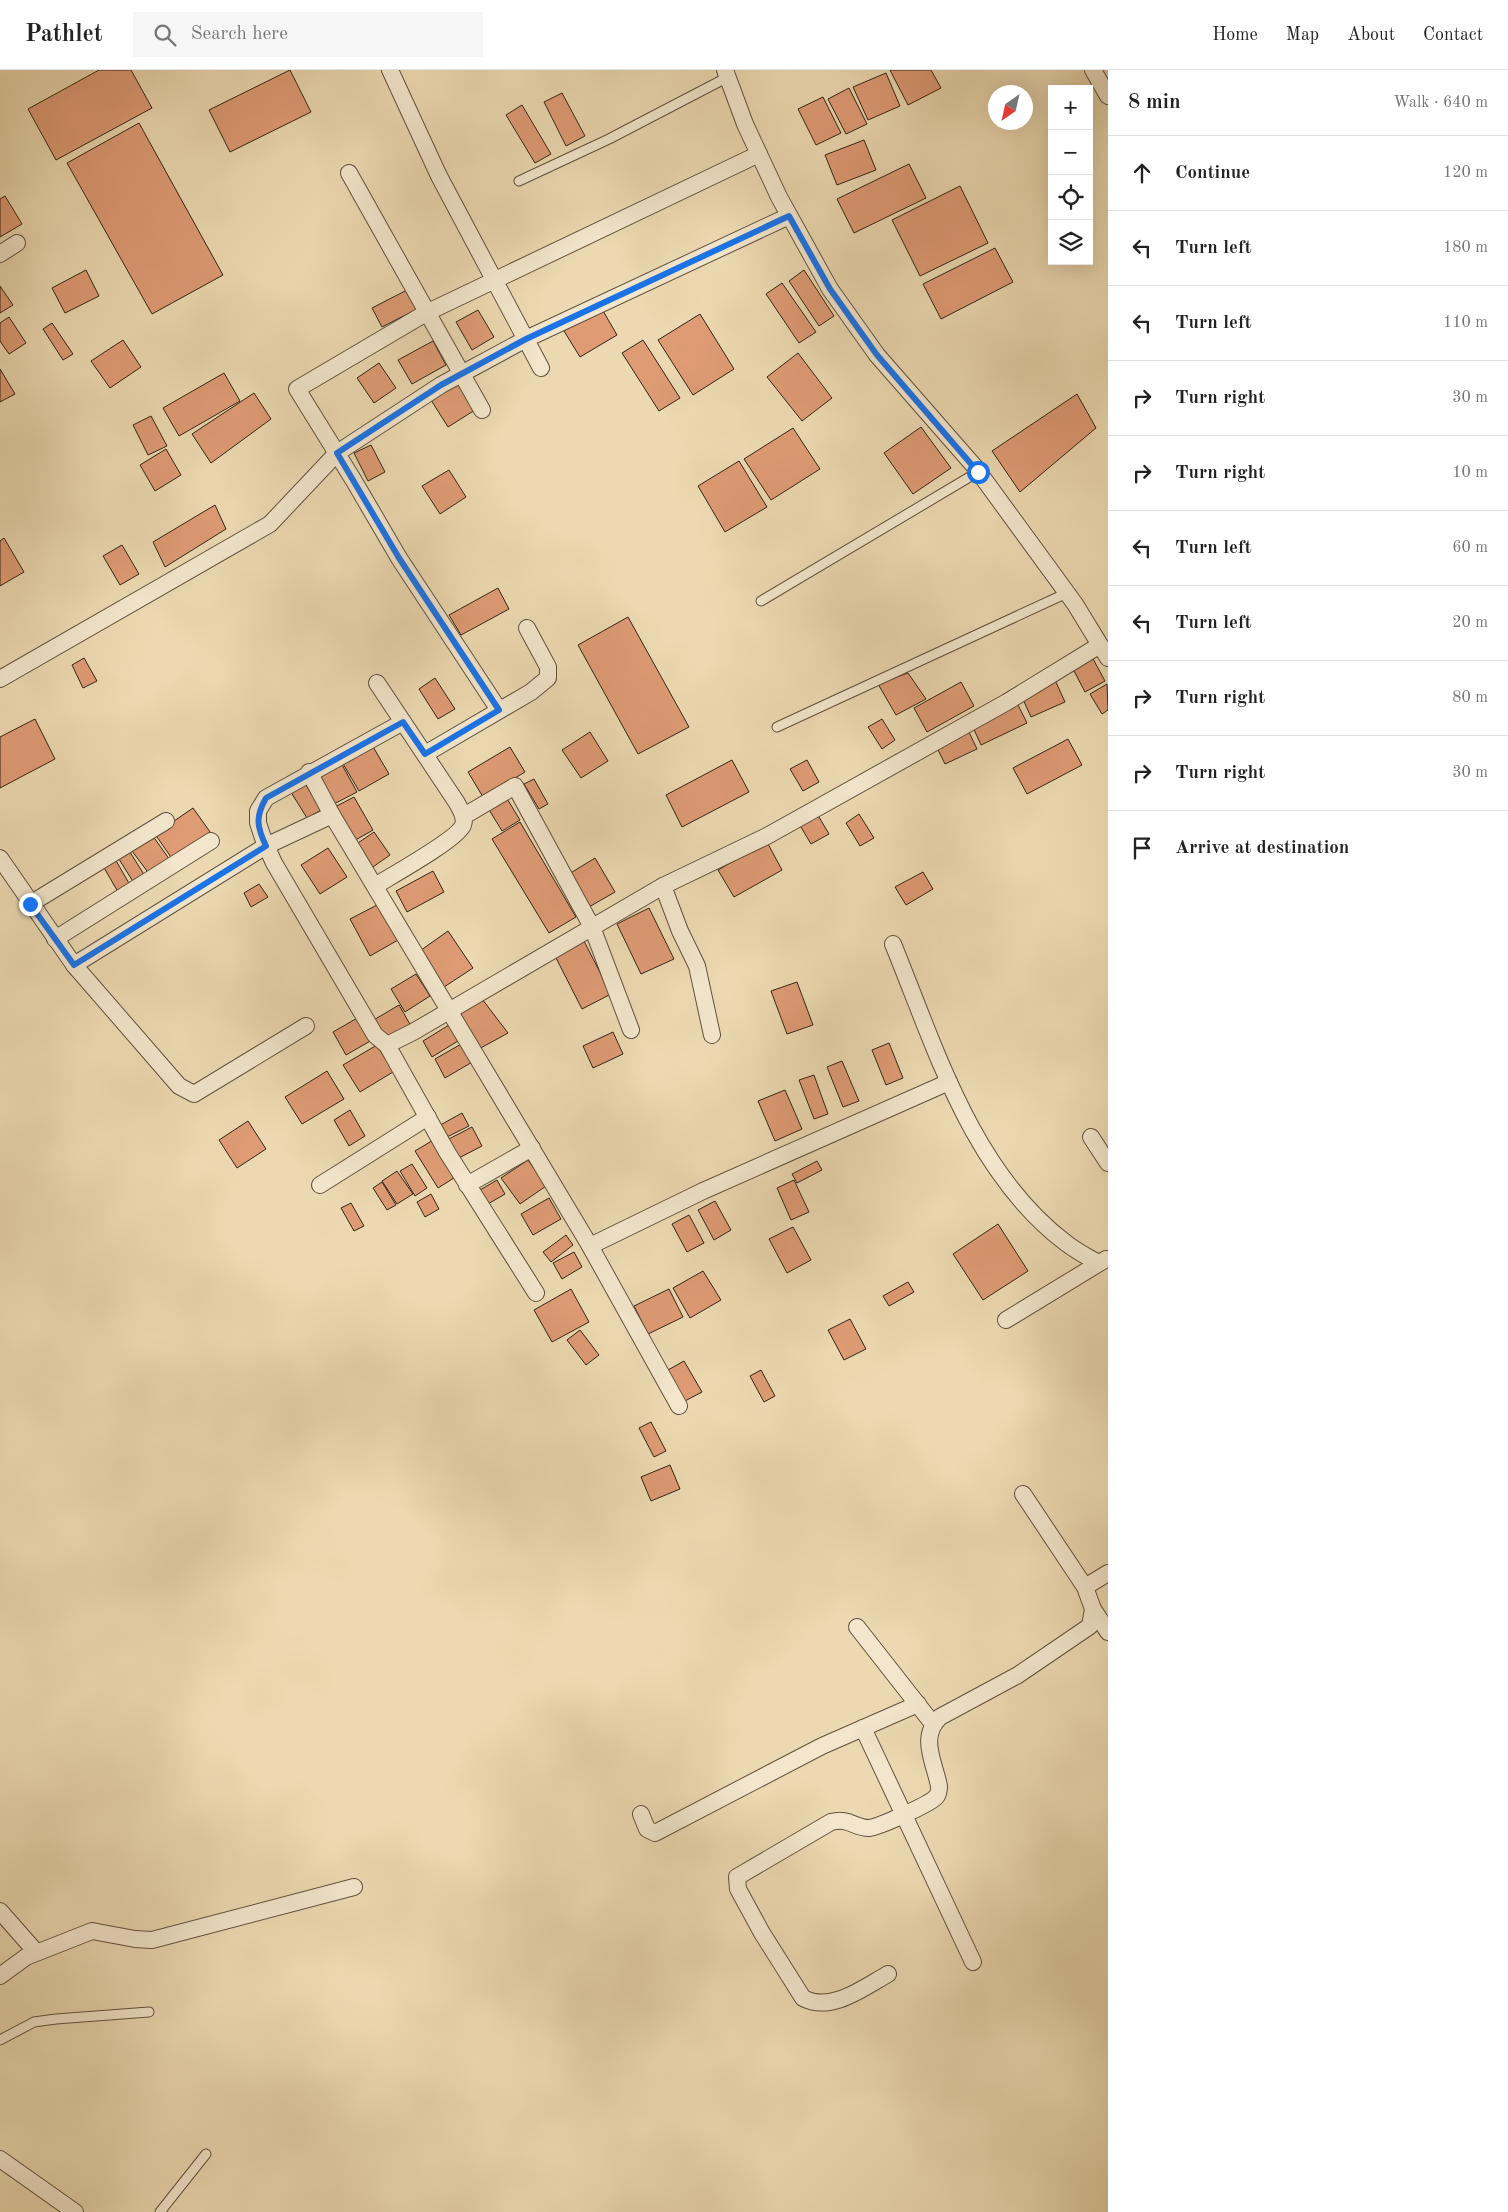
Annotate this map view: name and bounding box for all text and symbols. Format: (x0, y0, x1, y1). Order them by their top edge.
search box (133, 12, 483, 57)
icon: search (151, 21, 179, 49)
text: Pathlet (25, 23, 103, 47)
text: Search here (191, 25, 288, 44)
text: Home (1212, 26, 1258, 44)
text: Map (1286, 26, 1319, 44)
text: About (1347, 26, 1395, 44)
text: Contact (1423, 26, 1483, 44)
north arrow (988, 85, 1033, 130)
map controls (1048, 85, 1093, 265)
button: + (1048, 85, 1093, 130)
text: 8 min (1128, 92, 1181, 113)
text: Walk · 640 m (1393, 95, 1488, 111)
button: − (1048, 130, 1093, 175)
icon: ahead (1128, 159, 1156, 187)
text: Continue (1175, 164, 1250, 183)
text: 120 m (1443, 165, 1488, 181)
button: locate (1048, 175, 1093, 220)
button: layers (1048, 220, 1093, 265)
icon: left (1128, 234, 1156, 262)
text: Turn left (1175, 239, 1252, 258)
text: 180 m (1443, 240, 1488, 256)
icon: left (1128, 309, 1156, 337)
text: Turn left (1175, 314, 1252, 333)
text: 110 m (1443, 315, 1488, 331)
icon: right (1128, 384, 1156, 412)
text: Turn right (1175, 389, 1265, 408)
text: 30 m (1452, 390, 1488, 406)
icon: right (1128, 459, 1156, 487)
route start (967, 461, 990, 484)
text: Turn right (1175, 464, 1265, 483)
text: 10 m (1452, 465, 1488, 481)
icon: left (1128, 534, 1156, 562)
text: Turn left (1175, 539, 1252, 558)
text: 60 m (1452, 540, 1488, 556)
icon: left (1128, 609, 1156, 637)
text: Turn left (1175, 614, 1252, 633)
text: 20 m (1452, 615, 1488, 631)
icon: right (1128, 684, 1156, 712)
text: Turn right (1175, 689, 1265, 708)
text: 80 m (1452, 690, 1488, 706)
icon: right (1128, 759, 1156, 787)
text: Turn right (1175, 764, 1265, 783)
text: 30 m (1452, 765, 1488, 781)
icon: arrive (1128, 834, 1156, 862)
text: Arrive at destination (1175, 839, 1349, 858)
route end (19, 893, 42, 916)

